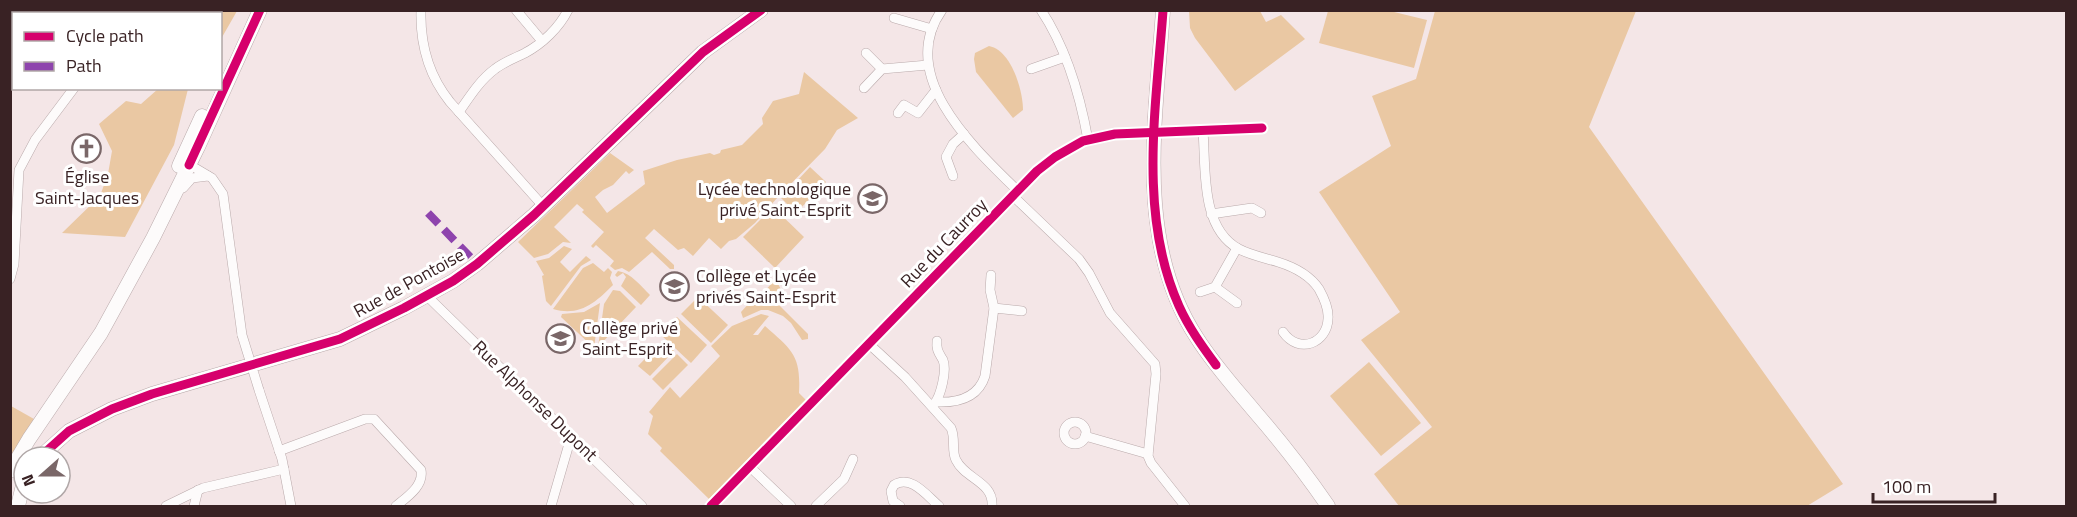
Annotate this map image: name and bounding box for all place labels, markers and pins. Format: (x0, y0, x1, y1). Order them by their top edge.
church icon: Église Saint-Jacques (71, 132, 103, 164)
place label: Église Saint-Jacques (35, 163, 139, 211)
place label: Lycée technologique privé Saint-Esprit (698, 175, 852, 223)
school or university icon: Lycée technologique privé Saint-Esprit (856, 183, 888, 215)
place label: Collège et Lycée privés Saint-Esprit (696, 262, 837, 310)
school or university icon: Collège et Lycée privés Saint-Esprit (659, 270, 691, 302)
place label: Collège privé Saint-Esprit (582, 314, 678, 362)
school or university icon: Collège privé Saint-Esprit (545, 322, 577, 354)

